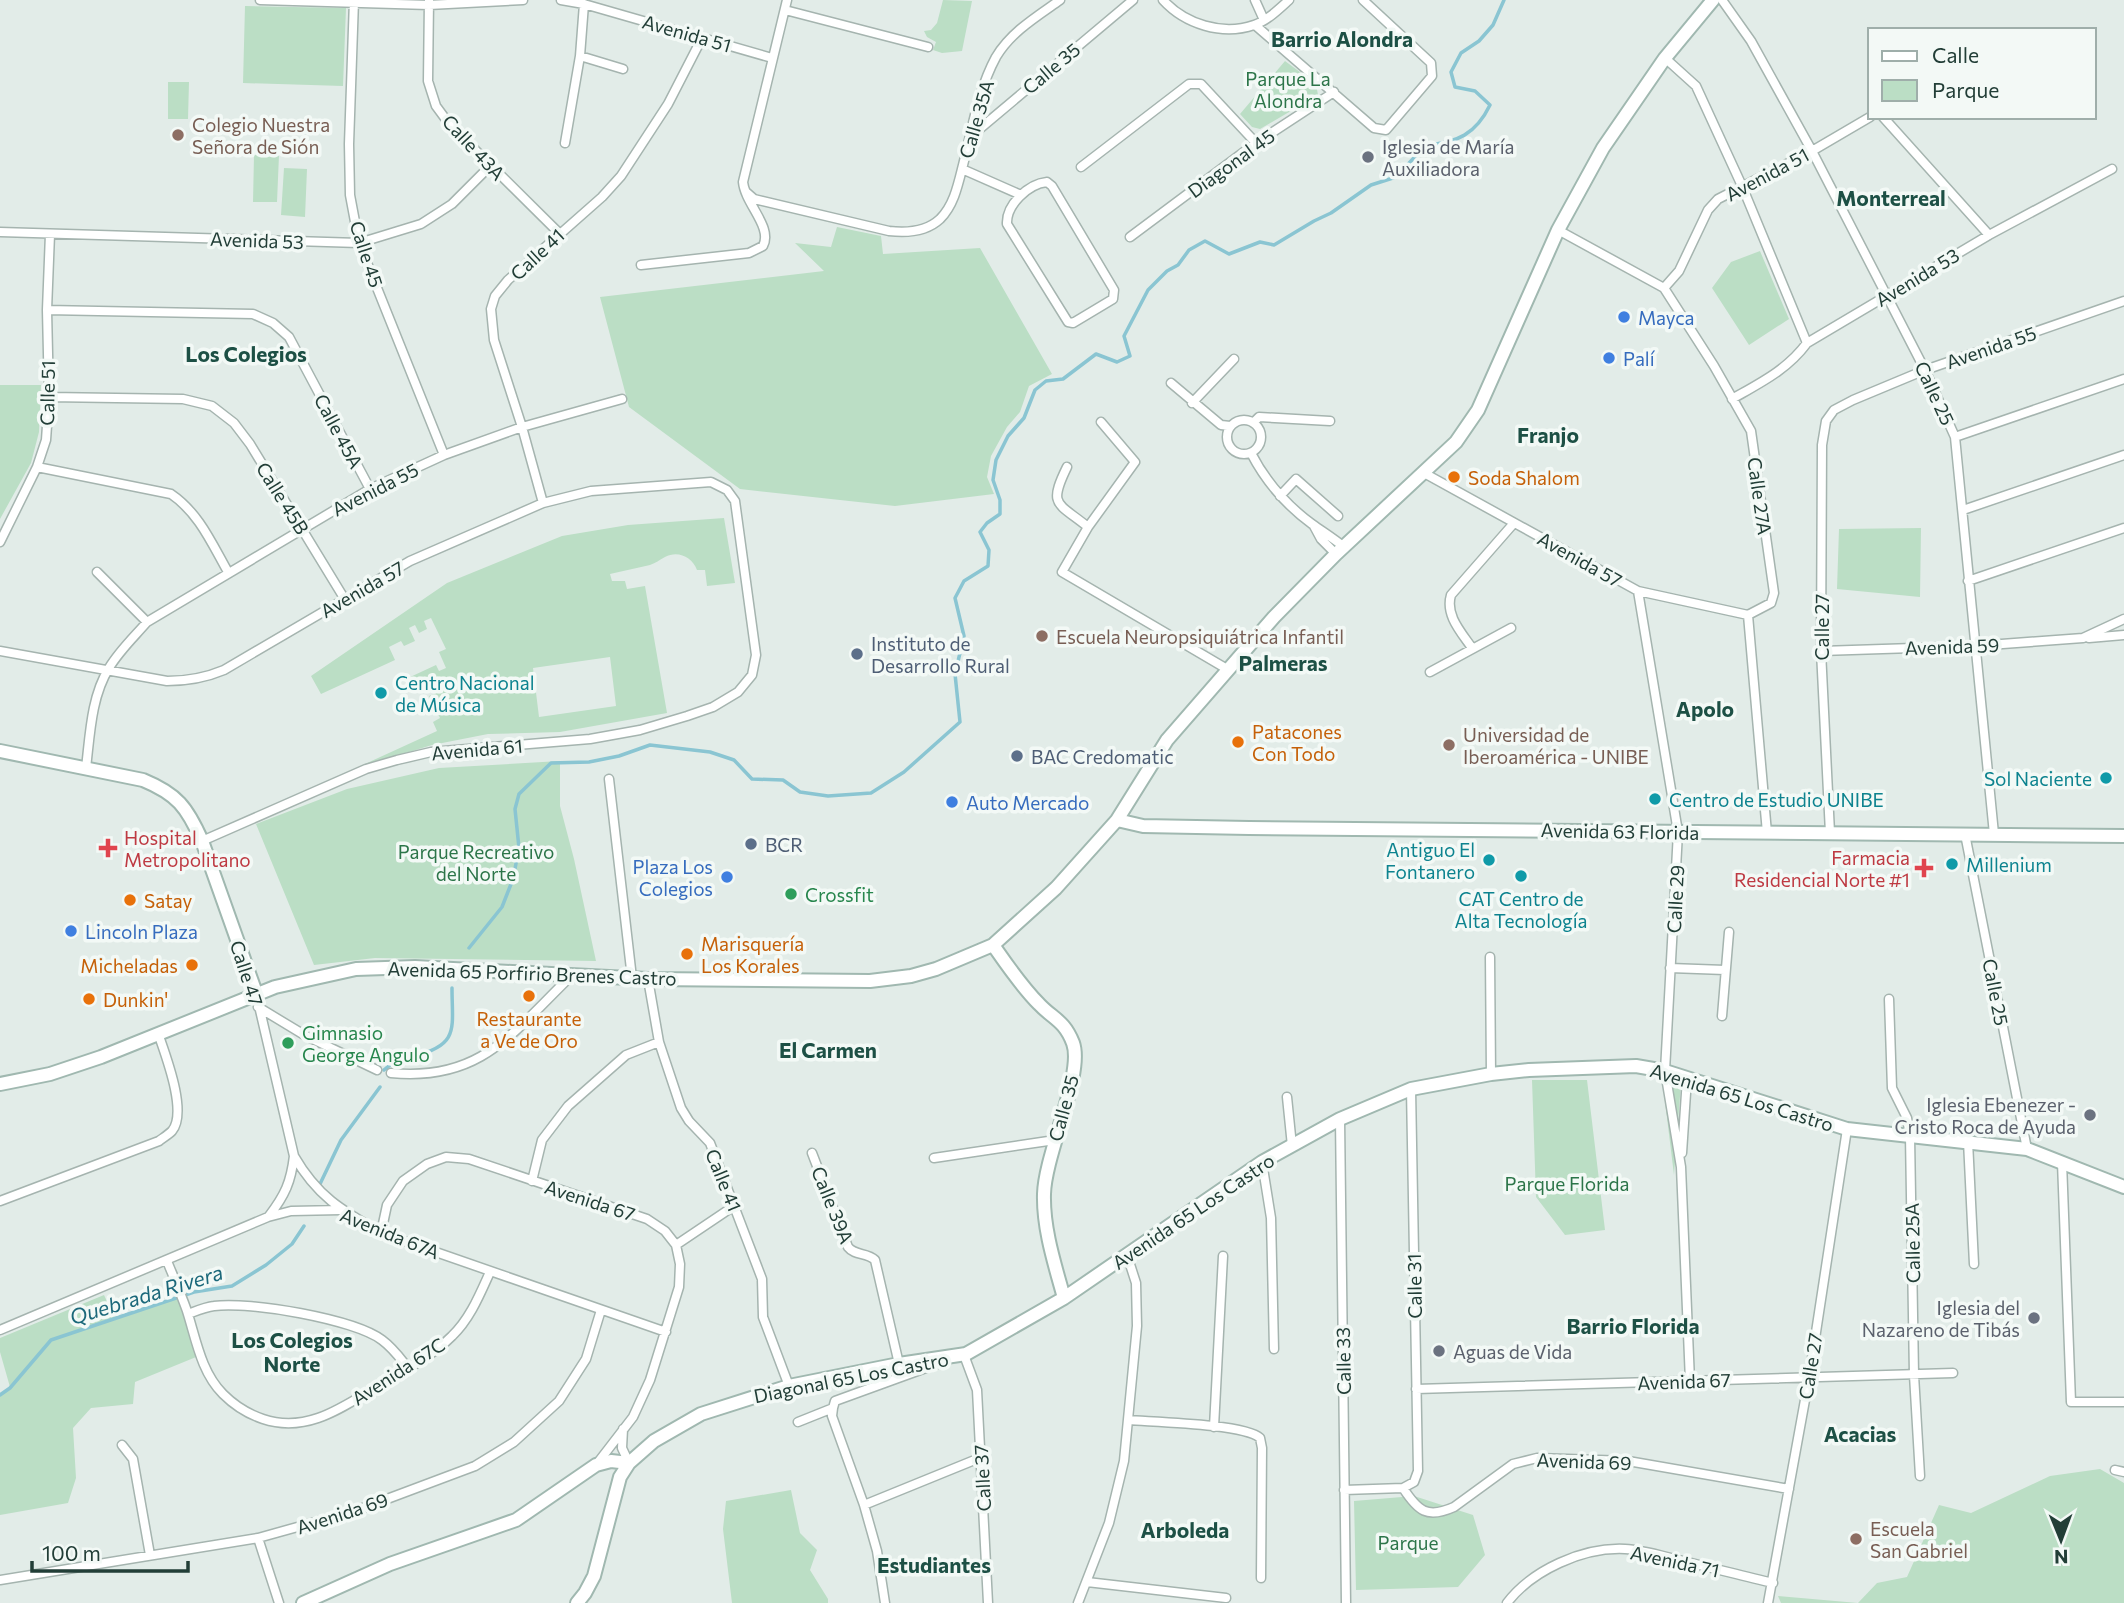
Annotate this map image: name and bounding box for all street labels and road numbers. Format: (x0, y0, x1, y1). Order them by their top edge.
street label: Avenida 51 (640, 9, 734, 57)
street label: Calle 35 (1018, 37, 1084, 99)
street label: Calle 35A (954, 77, 998, 161)
street label: Calle 43A (438, 109, 510, 185)
street label: Diagonal 45 (1183, 124, 1279, 202)
street label: Avenida 51 (1721, 142, 1813, 206)
street label: Calle 45 (345, 218, 389, 290)
street label: Calle 41 (505, 223, 569, 285)
street label: Avenida 53 (210, 227, 304, 253)
street label: Avenida 53 (1871, 243, 1963, 311)
street label: Avenida 55 (1943, 321, 2039, 373)
street label: Calle 25 (1910, 357, 1960, 429)
street label: Calle 51 (35, 360, 59, 426)
street label: Calle 45A (310, 390, 368, 472)
street label: Calle 27A (1743, 456, 1777, 536)
street label: Avenida 55 (328, 457, 422, 521)
street label: Calle 45B (252, 458, 314, 538)
street label: Avenida 57 (1534, 526, 1626, 592)
street label: Avenida 57 (316, 556, 408, 622)
street label: Calle 27 (1810, 594, 1833, 660)
street label: Avenida 59 (1904, 633, 2000, 659)
street label: Avenida 61 (430, 734, 524, 764)
street label: Avenida 63 Florida (1541, 818, 1699, 844)
street label: Calle 29 (1662, 864, 1688, 934)
street label: Calle 47 (226, 937, 268, 1009)
street label: Avenida 65 Porfirio Brenes Castro (387, 956, 677, 990)
street label: Calle 25 (1978, 957, 2014, 1027)
street label: Avenida 65 Los Castro (1648, 1058, 1836, 1136)
street label: Calle 35 (1043, 1072, 1083, 1144)
street label: Calle 41 (701, 1145, 747, 1215)
street label: Avenida 65 Los Castro (1108, 1148, 1278, 1274)
street label: Calle 39A (807, 1163, 859, 1247)
street label: Avenida 67 (542, 1175, 638, 1225)
street label: Avenida 67A (337, 1203, 443, 1263)
street label: Calle 25A (1900, 1203, 1924, 1283)
street label: Calle 31 (1402, 1253, 1426, 1319)
street label: Calle 33 (1331, 1327, 1355, 1395)
street label: Calle 27 (1793, 1331, 1827, 1401)
street label: Avenida 67C (347, 1332, 449, 1410)
street label: Diagonal 65 Los Castro (752, 1347, 950, 1407)
street label: Avenida 67 (1637, 1368, 1731, 1394)
street label: Calle 37 (969, 1444, 995, 1512)
street label: Avenida 69 (1536, 1448, 1632, 1474)
street label: Avenida 69 (293, 1487, 391, 1539)
street label: Avenida 71 (1628, 1540, 1722, 1582)

